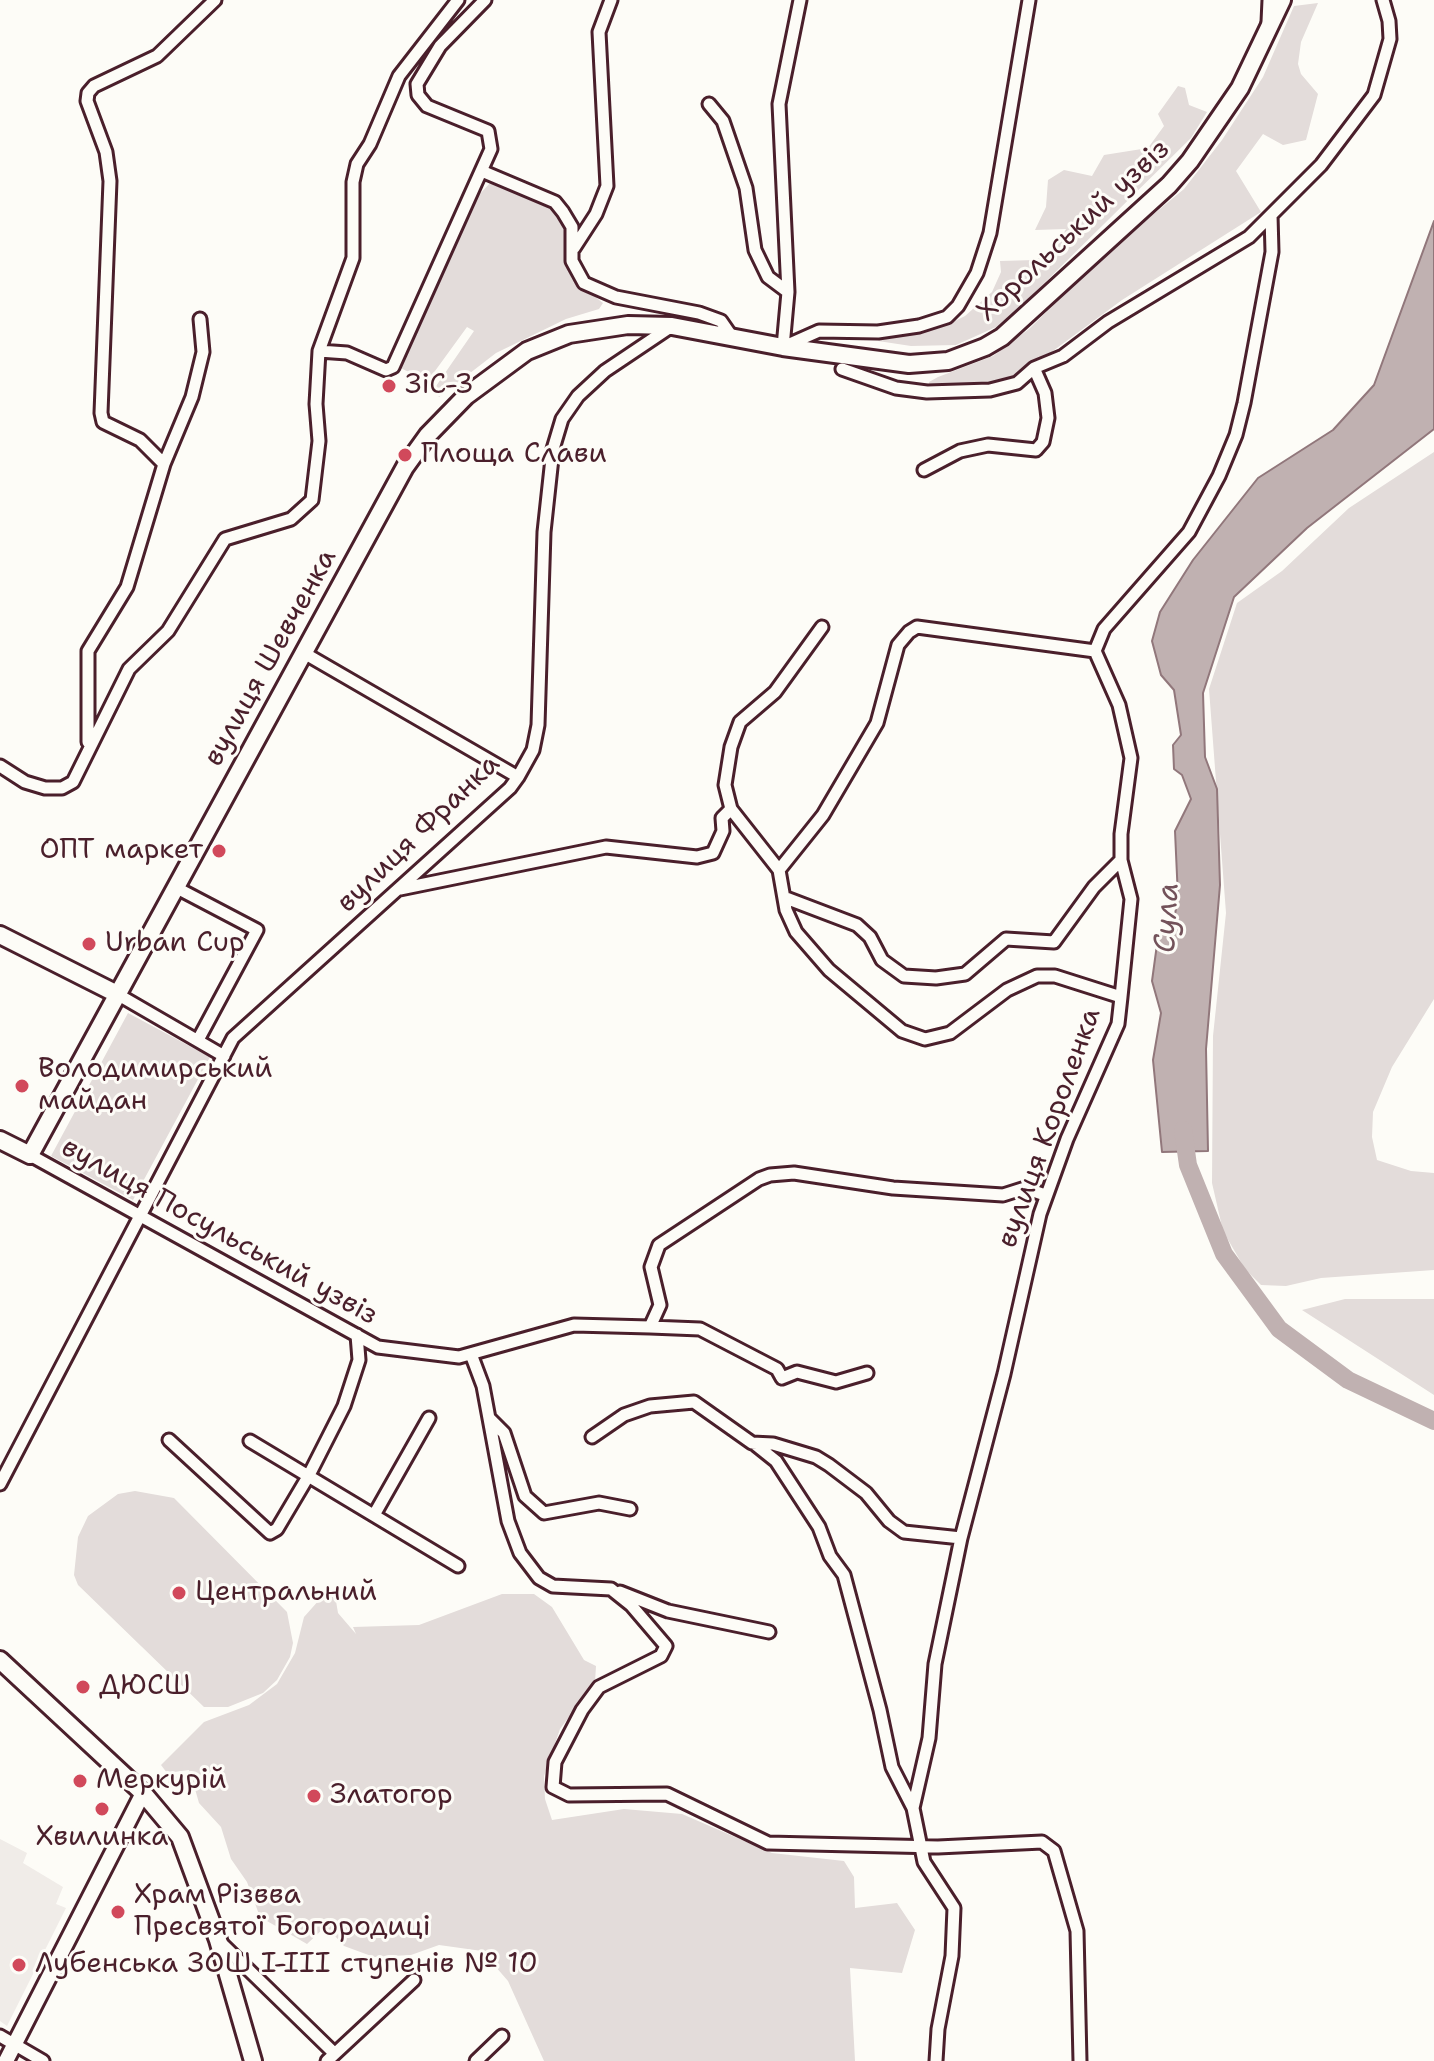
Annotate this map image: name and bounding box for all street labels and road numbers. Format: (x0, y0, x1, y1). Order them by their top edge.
street label: Хорольський узвіз (971, 133, 1177, 329)
street label: вулиця Шевченка (197, 544, 345, 772)
street label: вулиця Франка (331, 748, 507, 920)
street label: вулиця Короленка (991, 1004, 1109, 1252)
street label: вулиця Посульський узвіз (55, 1131, 383, 1333)

